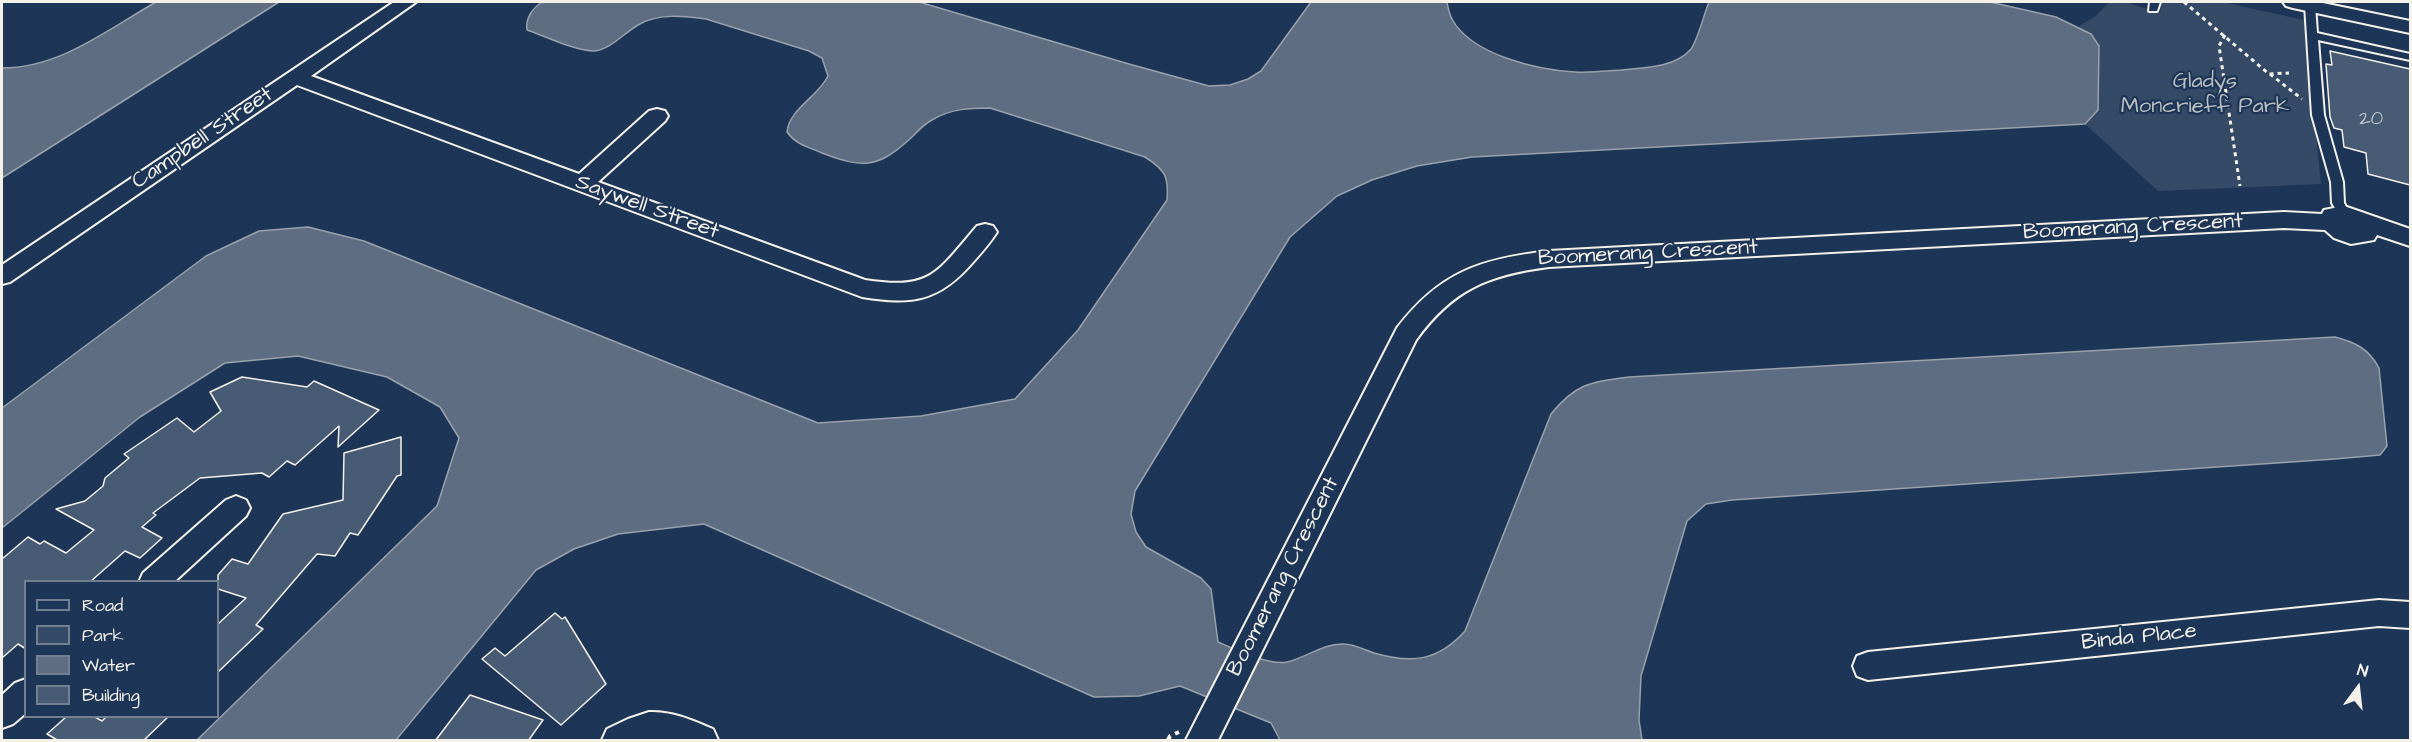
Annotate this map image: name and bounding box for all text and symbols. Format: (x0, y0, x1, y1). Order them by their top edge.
park label: Gladys Moncrieff Park (2121, 69, 2289, 120)
street label: Campbell Street (128, 82, 278, 196)
house number: 20 (2359, 108, 2383, 132)
street label: Saywell Street (572, 170, 722, 246)
street label: Boomerang Crescent (2022, 209, 2244, 247)
street label: Boomerang Crescent (1537, 235, 1759, 273)
street label: Boomerang Crescent (1222, 473, 1346, 681)
legend (24, 580, 219, 718)
text: Road (82, 593, 123, 618)
street label: Binda Place (2080, 619, 2198, 657)
text: Park (82, 623, 124, 648)
text: Water (82, 653, 135, 678)
north arrow (2328, 658, 2388, 718)
text: N (2355, 659, 2370, 683)
text: Building (82, 683, 140, 708)

